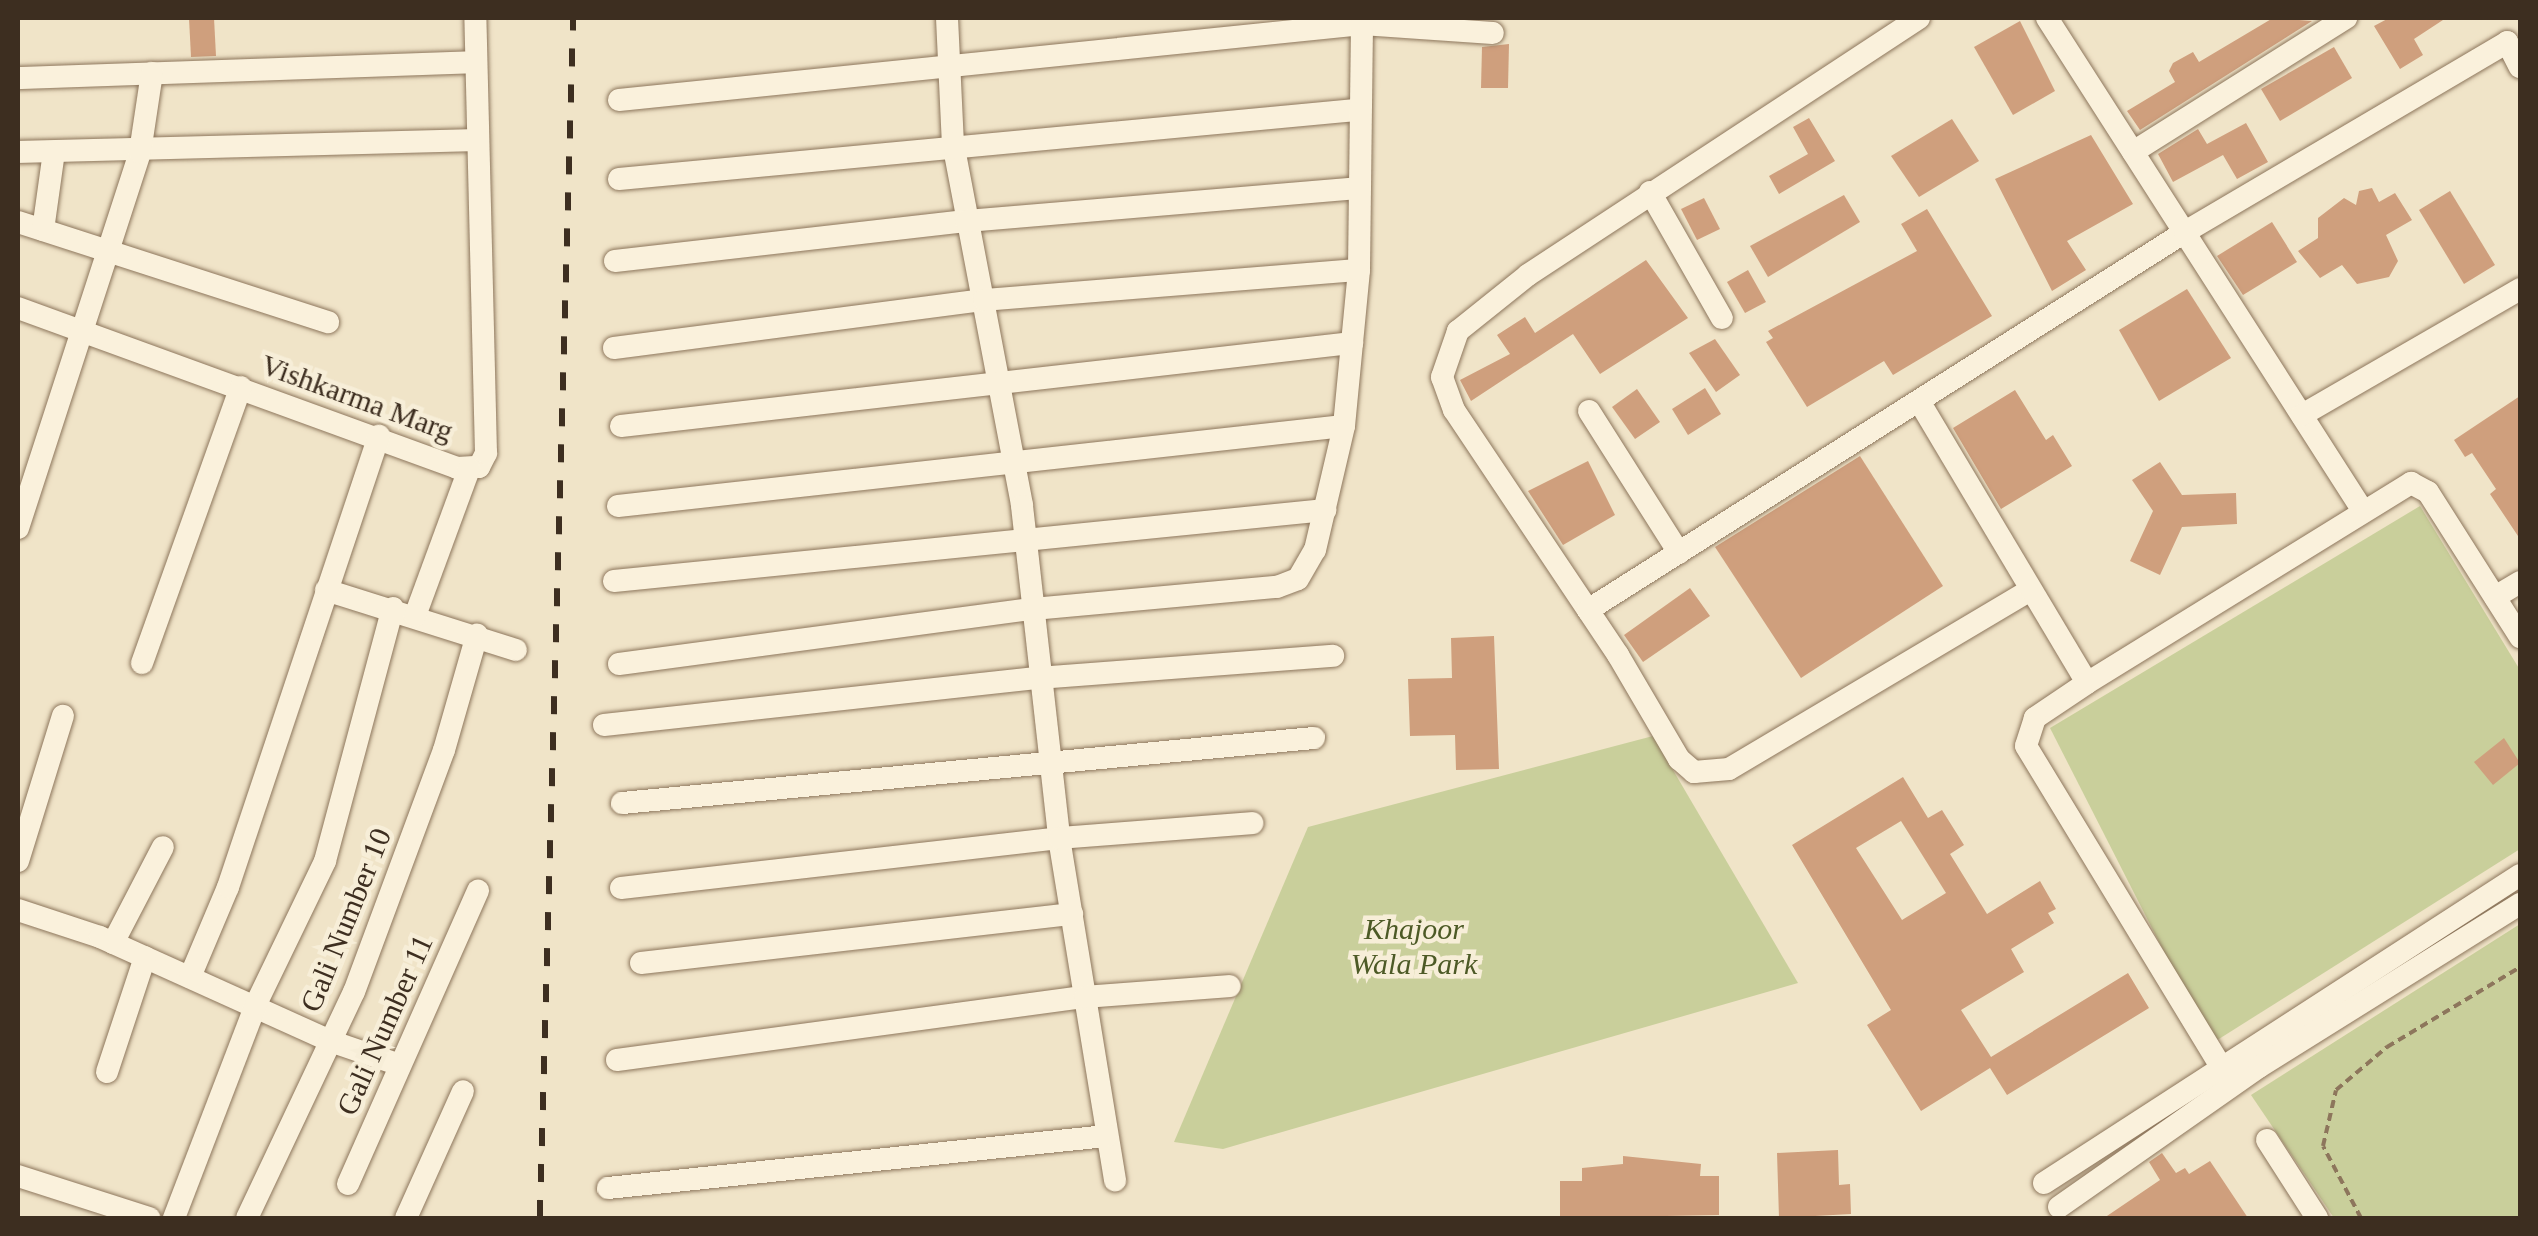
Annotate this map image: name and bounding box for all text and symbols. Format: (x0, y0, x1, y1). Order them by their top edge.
street label: Vishkarma Marg (256, 347, 458, 449)
street label: Gali Number 10 (293, 823, 399, 1017)
park label: Khajoor Wala Park (1351, 911, 1477, 982)
street label: Gali Number 11 (329, 929, 441, 1121)

